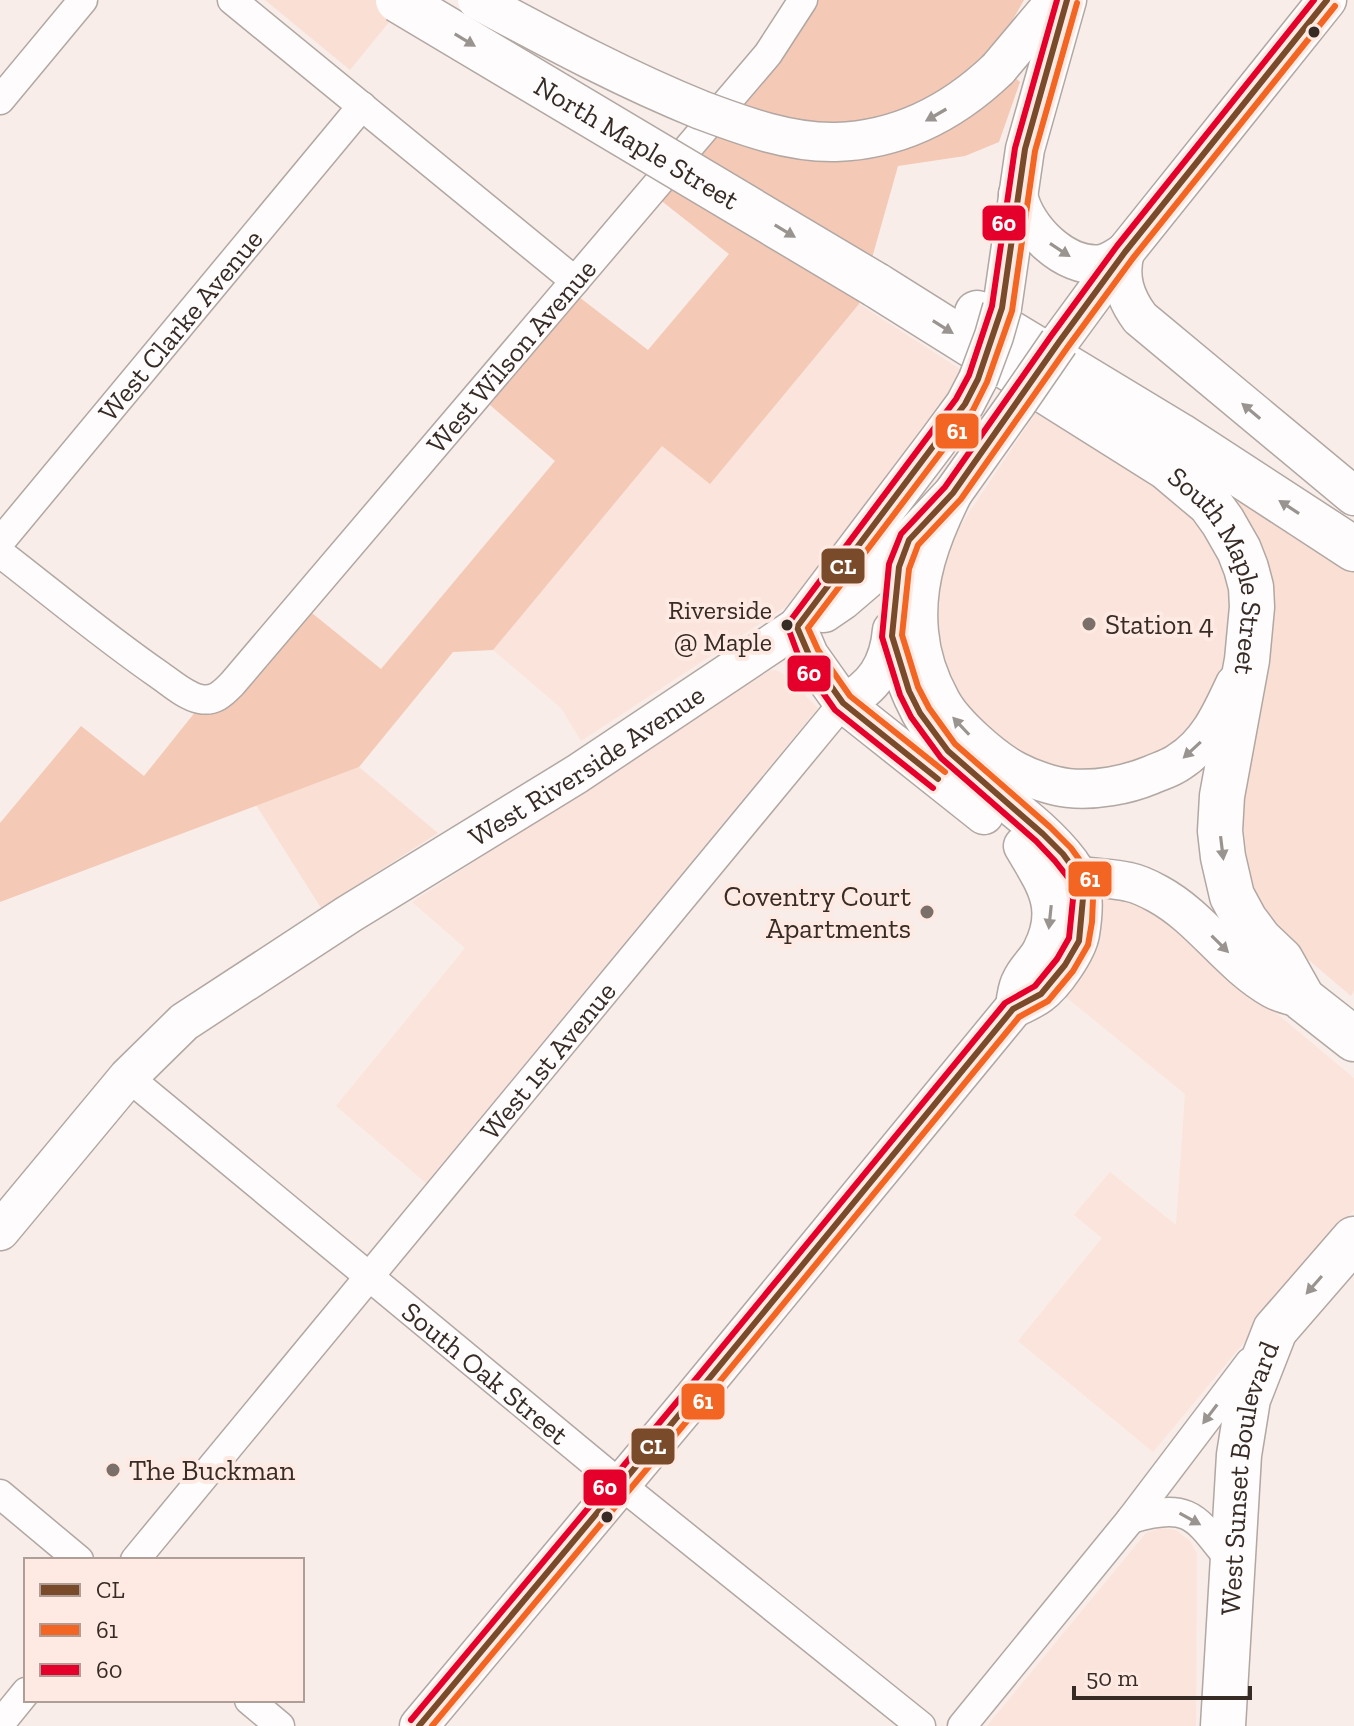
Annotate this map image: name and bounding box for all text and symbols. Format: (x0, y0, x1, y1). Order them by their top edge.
unlabelled marker (1306, 24, 1322, 40)
one-way arrow (454, 33, 476, 47)
street label: North Maple Street (528, 69, 746, 216)
one-way arrow (925, 108, 947, 122)
line badge: 60 (981, 204, 1027, 242)
text: 60 (992, 210, 1016, 237)
street label: West Clarke Avenue (91, 222, 269, 428)
one-way arrow (774, 223, 796, 237)
one-way arrow (1049, 242, 1070, 257)
street label: West Wilson Avenue (419, 252, 603, 460)
one-way arrow (932, 319, 953, 334)
one-way arrow (1241, 403, 1261, 420)
line badge: 61 (934, 412, 980, 450)
text: 61 (947, 418, 967, 445)
street label: South Maple Street (1161, 459, 1269, 678)
one-way arrow (1278, 499, 1299, 514)
line badge: CL (820, 547, 866, 585)
text: CL (830, 553, 857, 580)
place label: Riverside @ Maple (668, 594, 772, 658)
place label: Station 4 (1105, 608, 1214, 641)
marker: Station 4 (1080, 615, 1098, 633)
marker: Riverside @ Maple (779, 617, 795, 633)
line badge: 60 (786, 654, 832, 693)
text: 60 (797, 660, 821, 687)
street label: West Riverside Avenue (462, 677, 710, 853)
one-way arrow (953, 717, 971, 736)
one-way arrow (1183, 741, 1202, 759)
one-way arrow (1216, 836, 1229, 861)
line badge: 61 (1067, 860, 1113, 898)
text: 61 (1080, 866, 1100, 893)
place label: Coventry Court Apartments (724, 880, 912, 945)
marker: Coventry Court Apartments (918, 903, 936, 921)
one-way arrow (1044, 905, 1057, 930)
one-way arrow (1210, 935, 1229, 953)
street label: West 1st Avenue (473, 975, 622, 1146)
one-way arrow (1306, 1275, 1324, 1294)
street label: South Oak Street (396, 1295, 576, 1452)
street label: West Sunset Boulevard (1213, 1336, 1286, 1616)
line badge: 61 (680, 1382, 726, 1421)
text: 61 (693, 1388, 713, 1415)
one-way arrow (1203, 1404, 1219, 1424)
line badge: CL (630, 1427, 676, 1466)
text: CL (640, 1433, 667, 1460)
place label: The Buckman (129, 1454, 295, 1487)
marker: The Buckman (104, 1461, 122, 1479)
line badge: 60 (582, 1468, 628, 1507)
text: 60 (593, 1474, 617, 1501)
unlabelled marker (599, 1509, 615, 1525)
one-way arrow (1179, 1511, 1201, 1525)
legend (24, 1558, 304, 1702)
text: CL (96, 1575, 125, 1604)
text: 61 (96, 1615, 118, 1644)
scale bar (1074, 1650, 1250, 1700)
text: 60 (96, 1655, 123, 1684)
text: 50 m (1086, 1663, 1139, 1692)

